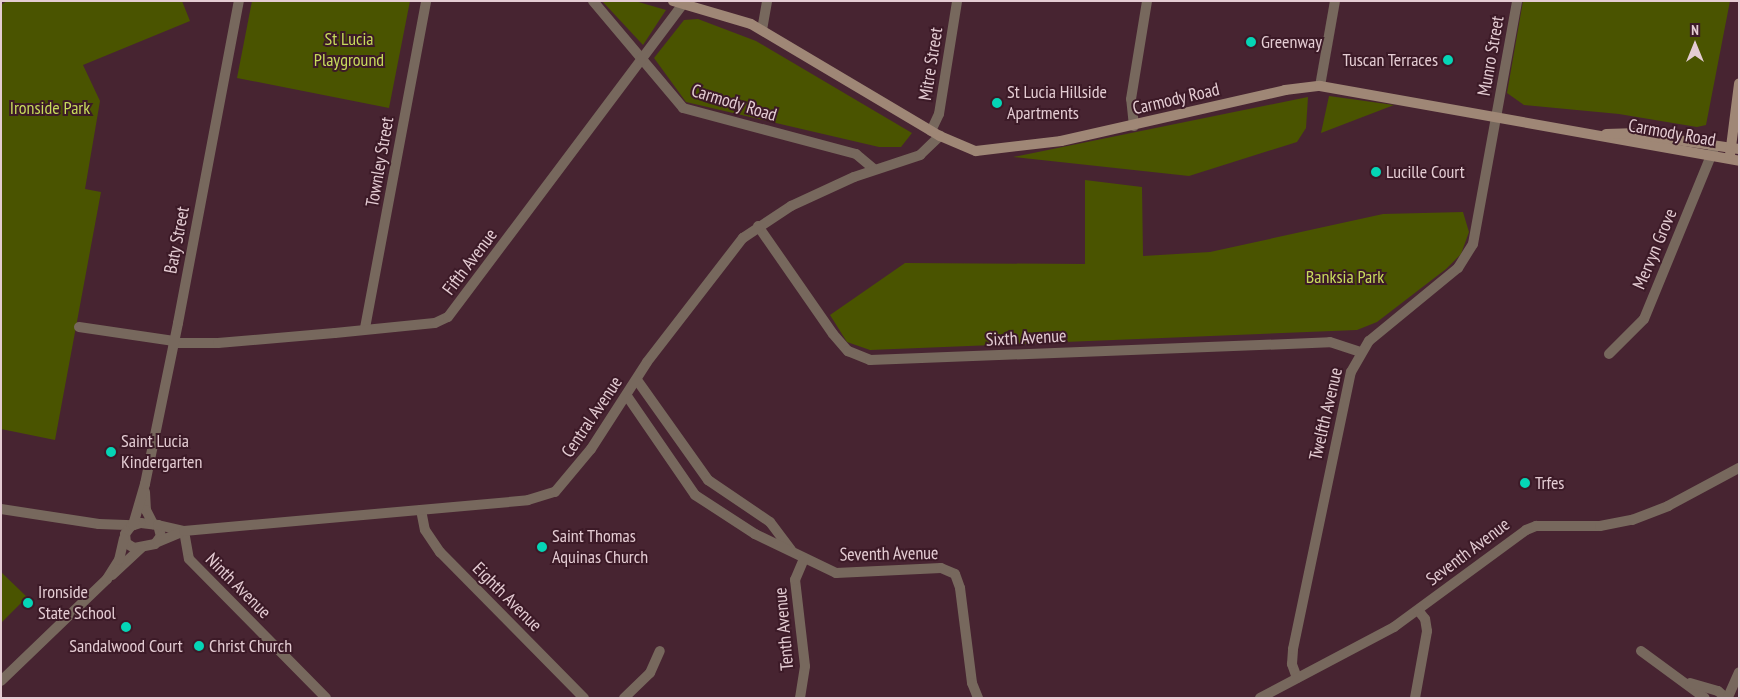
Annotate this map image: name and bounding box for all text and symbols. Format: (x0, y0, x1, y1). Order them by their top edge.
street label: Munro Street (1473, 14, 1509, 98)
north arrow (1670, 20, 1720, 70)
text: N (1691, 21, 1699, 39)
street label: Mitre Street (915, 26, 947, 102)
park label: St Lucia Playground (314, 29, 384, 72)
place label: Greenway (1261, 31, 1322, 53)
marker: Greenway (1245, 36, 1257, 48)
place label: Tuscan Terraces (1342, 49, 1438, 71)
marker: Tuscan Terraces (1442, 54, 1454, 66)
street label: Carmody Road (1130, 78, 1222, 120)
street label: Carmody Road (688, 80, 780, 126)
place label: St Lucia Hillside Apartments (1007, 82, 1107, 125)
park label: Ironside Park (10, 97, 90, 119)
marker: St Lucia Hillside Apartments (991, 97, 1003, 109)
street label: Townley Street (361, 115, 399, 209)
street label: Carmody Road (1626, 115, 1718, 151)
place label: Lucille Court (1386, 161, 1465, 183)
marker: Lucille Court (1370, 166, 1382, 178)
street label: Baty Street (160, 204, 194, 276)
street label: Mervyn Grove (1628, 206, 1682, 292)
street label: Fifth Avenue (438, 224, 502, 300)
park label: Banksia Park (1306, 266, 1384, 288)
street label: Sixth Avenue (985, 325, 1067, 351)
street label: Twelfth Avenue (1305, 365, 1347, 463)
street label: Central Avenue (557, 372, 627, 462)
place label: Saint Lucia Kindergarten (121, 431, 202, 474)
marker: Saint Lucia Kindergarten (105, 446, 117, 458)
place label: Trfes (1535, 472, 1564, 494)
marker: Trfes (1519, 477, 1531, 489)
street label: Seventh Avenue (1422, 513, 1514, 591)
place label: Saint Thomas Aquinas Church (552, 526, 648, 568)
marker: Saint Thomas Aquinas Church (536, 541, 548, 553)
street label: Seventh Avenue (839, 542, 939, 566)
street label: Ninth Avenue (201, 549, 275, 623)
street label: Eighth Avenue (468, 558, 546, 636)
place label: Ironside State School (38, 582, 116, 624)
street label: Tenth Avenue (770, 586, 798, 672)
marker: Ironside State School (22, 597, 34, 609)
marker: Sandalwood Court (120, 621, 132, 633)
place label: Sandalwood Court (69, 635, 183, 657)
place label: Christ Church (209, 635, 292, 657)
marker: Christ Church (193, 640, 205, 652)

